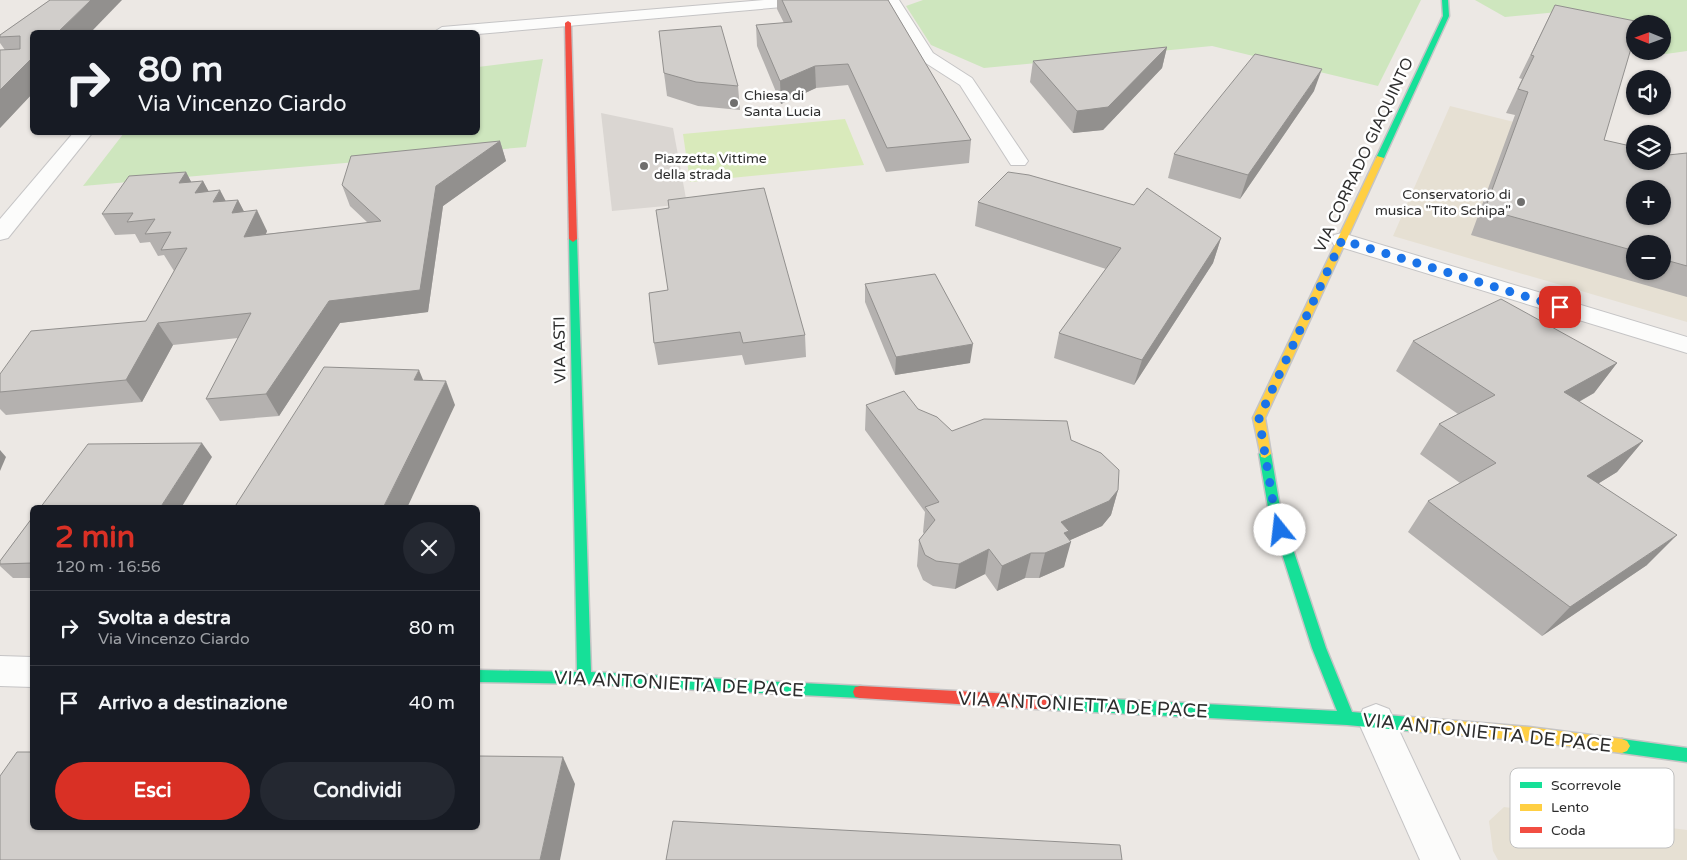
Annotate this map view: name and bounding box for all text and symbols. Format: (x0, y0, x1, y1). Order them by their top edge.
north arrow (1626, 15, 1671, 60)
map controls (1626, 15, 1671, 280)
text: 80 m (138, 49, 223, 91)
icon: right (55, 50, 120, 115)
street label: VIA CORRADO GIAQUINTO (1310, 54, 1418, 256)
button: sound (1626, 70, 1671, 115)
place label: Chiesa di Santa Lucia (744, 87, 821, 120)
text: Via Vincenzo Ciardo (138, 91, 347, 117)
marker: Chiesa di Santa Lucia (728, 97, 740, 109)
button: layers (1626, 125, 1671, 170)
place label: Piazzetta Vittime della strada (654, 150, 767, 183)
marker: Piazzetta Vittime della strada (638, 160, 650, 172)
button: + (1626, 180, 1671, 225)
place label: Conservatorio di musica "Tito Schipa" (1375, 186, 1511, 219)
marker: Conservatorio di musica "Tito Schipa" (1515, 196, 1527, 208)
button: − (1626, 235, 1671, 280)
pin (1539, 286, 1581, 328)
icon: arrive (1546, 293, 1574, 321)
street label: VIA ASTI (549, 316, 571, 384)
position arrow (1253, 503, 1305, 555)
text: 2 min (55, 519, 135, 556)
button: close (403, 522, 455, 574)
text: 120 m · 16:56 (55, 557, 161, 577)
text: Svolta a destra (98, 607, 231, 629)
icon: right (55, 614, 83, 642)
text: 80 m (409, 617, 455, 639)
text: Via Vincenzo Ciardo (98, 629, 250, 649)
street label: VIA ANTONIETTA DE PACE (554, 666, 804, 702)
street label: VIA ANTONIETTA DE PACE (958, 687, 1208, 723)
icon: arrive (55, 689, 83, 717)
text: Arrivo a destinazione (98, 692, 288, 714)
text: 40 m (409, 692, 455, 714)
street label: VIA ANTONIETTA DE PACE (1362, 709, 1612, 757)
button: Esci (55, 762, 250, 820)
button: Condividi (260, 762, 455, 820)
legend (1510, 768, 1674, 848)
text: Scorrevole (1551, 777, 1621, 794)
text: Lento (1551, 799, 1589, 816)
text: Coda (1551, 822, 1586, 839)

